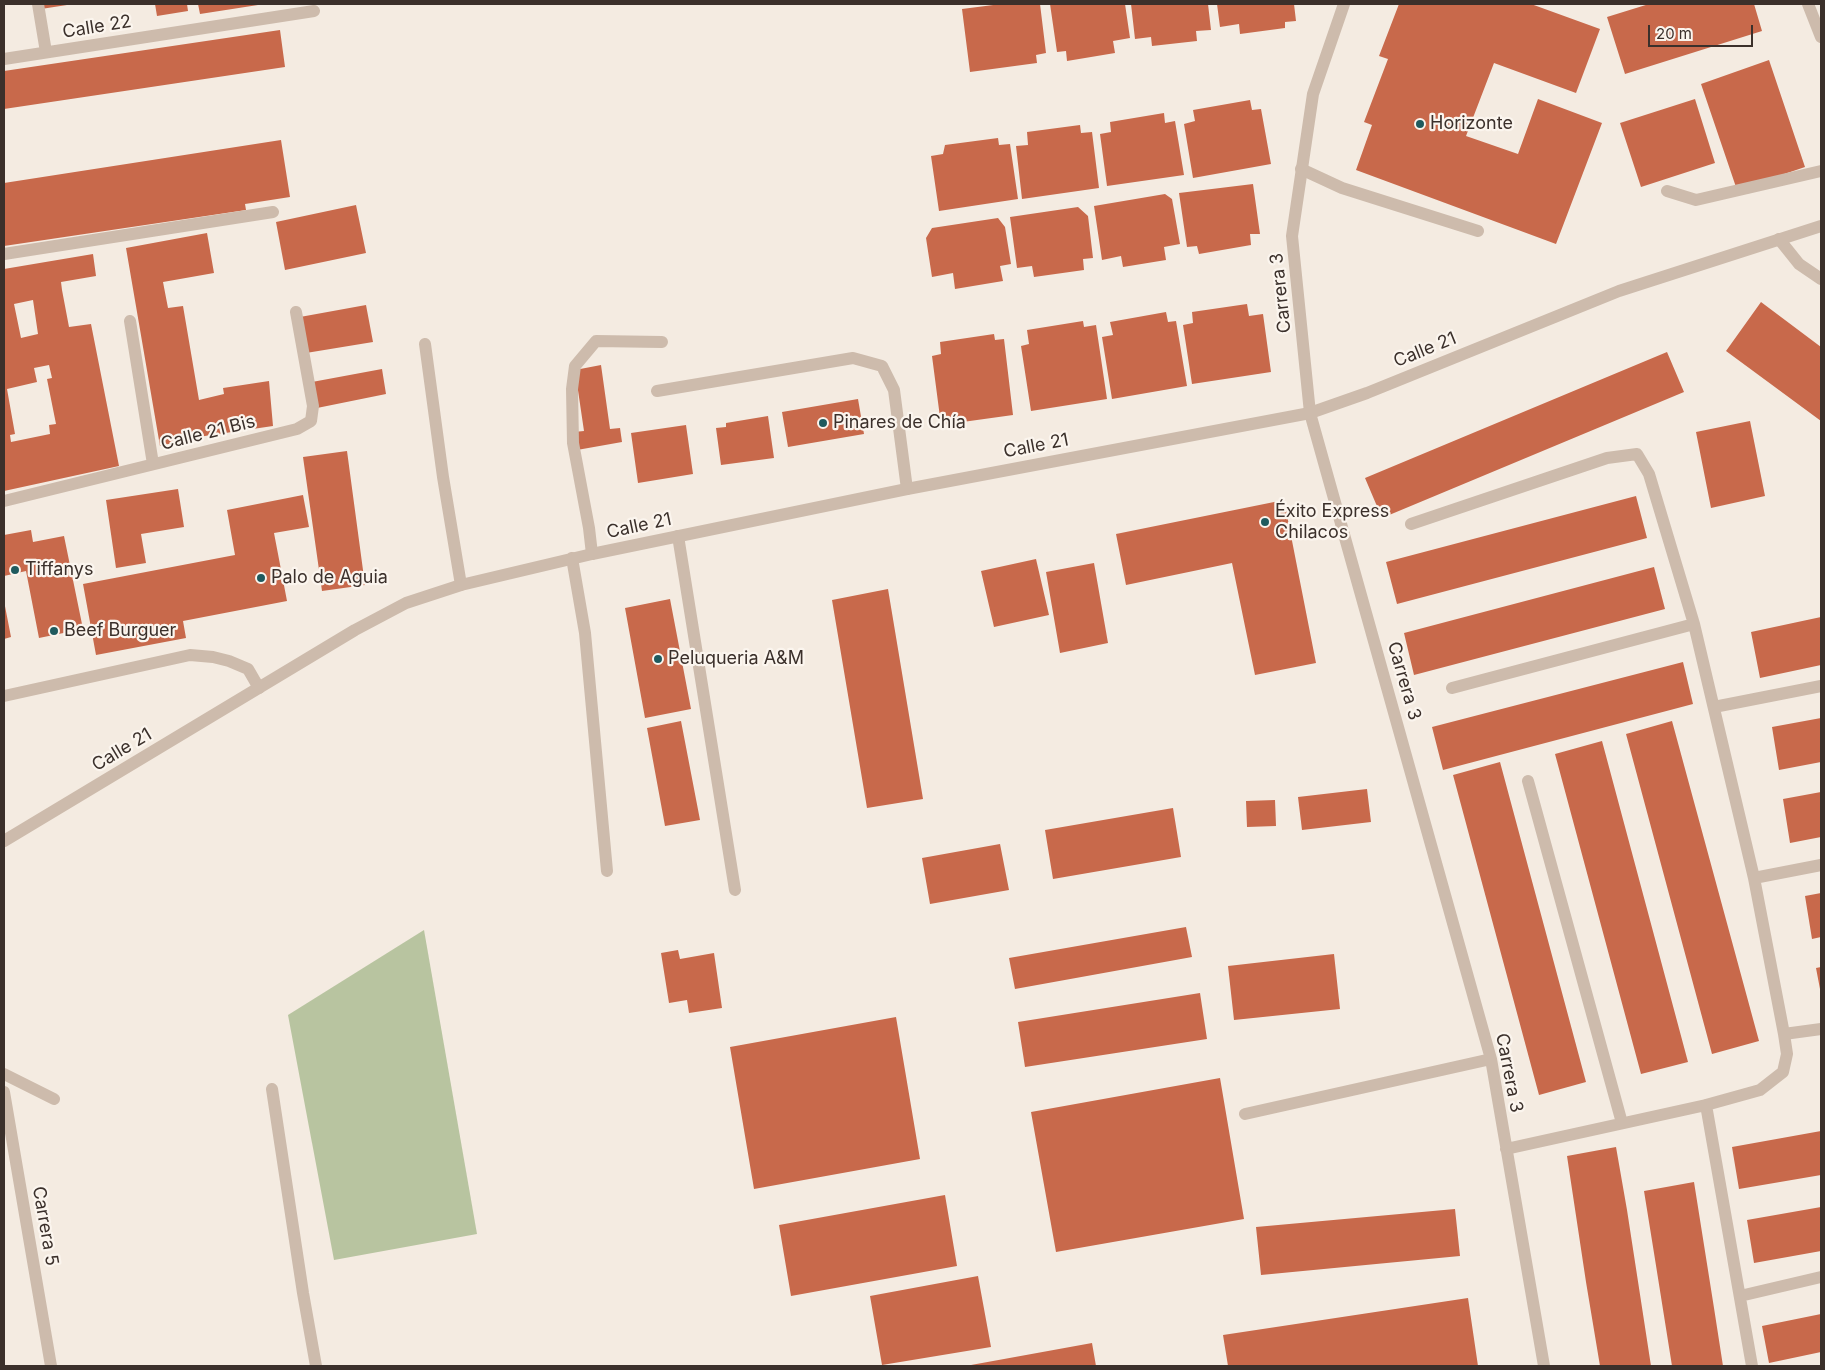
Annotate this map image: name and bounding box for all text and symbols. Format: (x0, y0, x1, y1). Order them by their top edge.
street label: Calle 22 (61, 11, 133, 43)
scale bar (1650, 15, 1755, 47)
text: 20 m (1656, 24, 1692, 43)
place label: Horizonte (1430, 113, 1513, 135)
marker: Horizonte (1414, 118, 1426, 130)
street label: Carrera 3 (1266, 252, 1296, 334)
street label: Calle 21 (1390, 328, 1460, 372)
street label: Calle 21 Bis (159, 411, 257, 455)
place label: Pinares de Chía (833, 412, 966, 434)
marker: Pinares de Chía (817, 417, 829, 429)
street label: Calle 21 (1002, 429, 1070, 463)
place label: Éxito Express Chilacos (1275, 501, 1389, 544)
street label: Calle 21 (605, 509, 673, 543)
marker: Éxito Express Chilacos (1259, 516, 1271, 528)
place label: Tiffanys (25, 559, 93, 581)
marker: Tiffanys (9, 564, 21, 576)
place label: Palo de Aguia (271, 567, 388, 589)
marker: Palo de Aguia (255, 572, 267, 584)
place label: Beef Burguer (64, 620, 176, 642)
marker: Beef Burguer (48, 625, 60, 637)
street label: Carrera 3 (1383, 639, 1425, 723)
place label: Peluqueria A&M (668, 648, 804, 670)
marker: Peluqueria A&M (652, 653, 664, 665)
street label: Calle 21 (88, 724, 156, 776)
street label: Carrera 3 (1491, 1032, 1527, 1114)
street label: Carrera 5 (27, 1185, 63, 1267)

